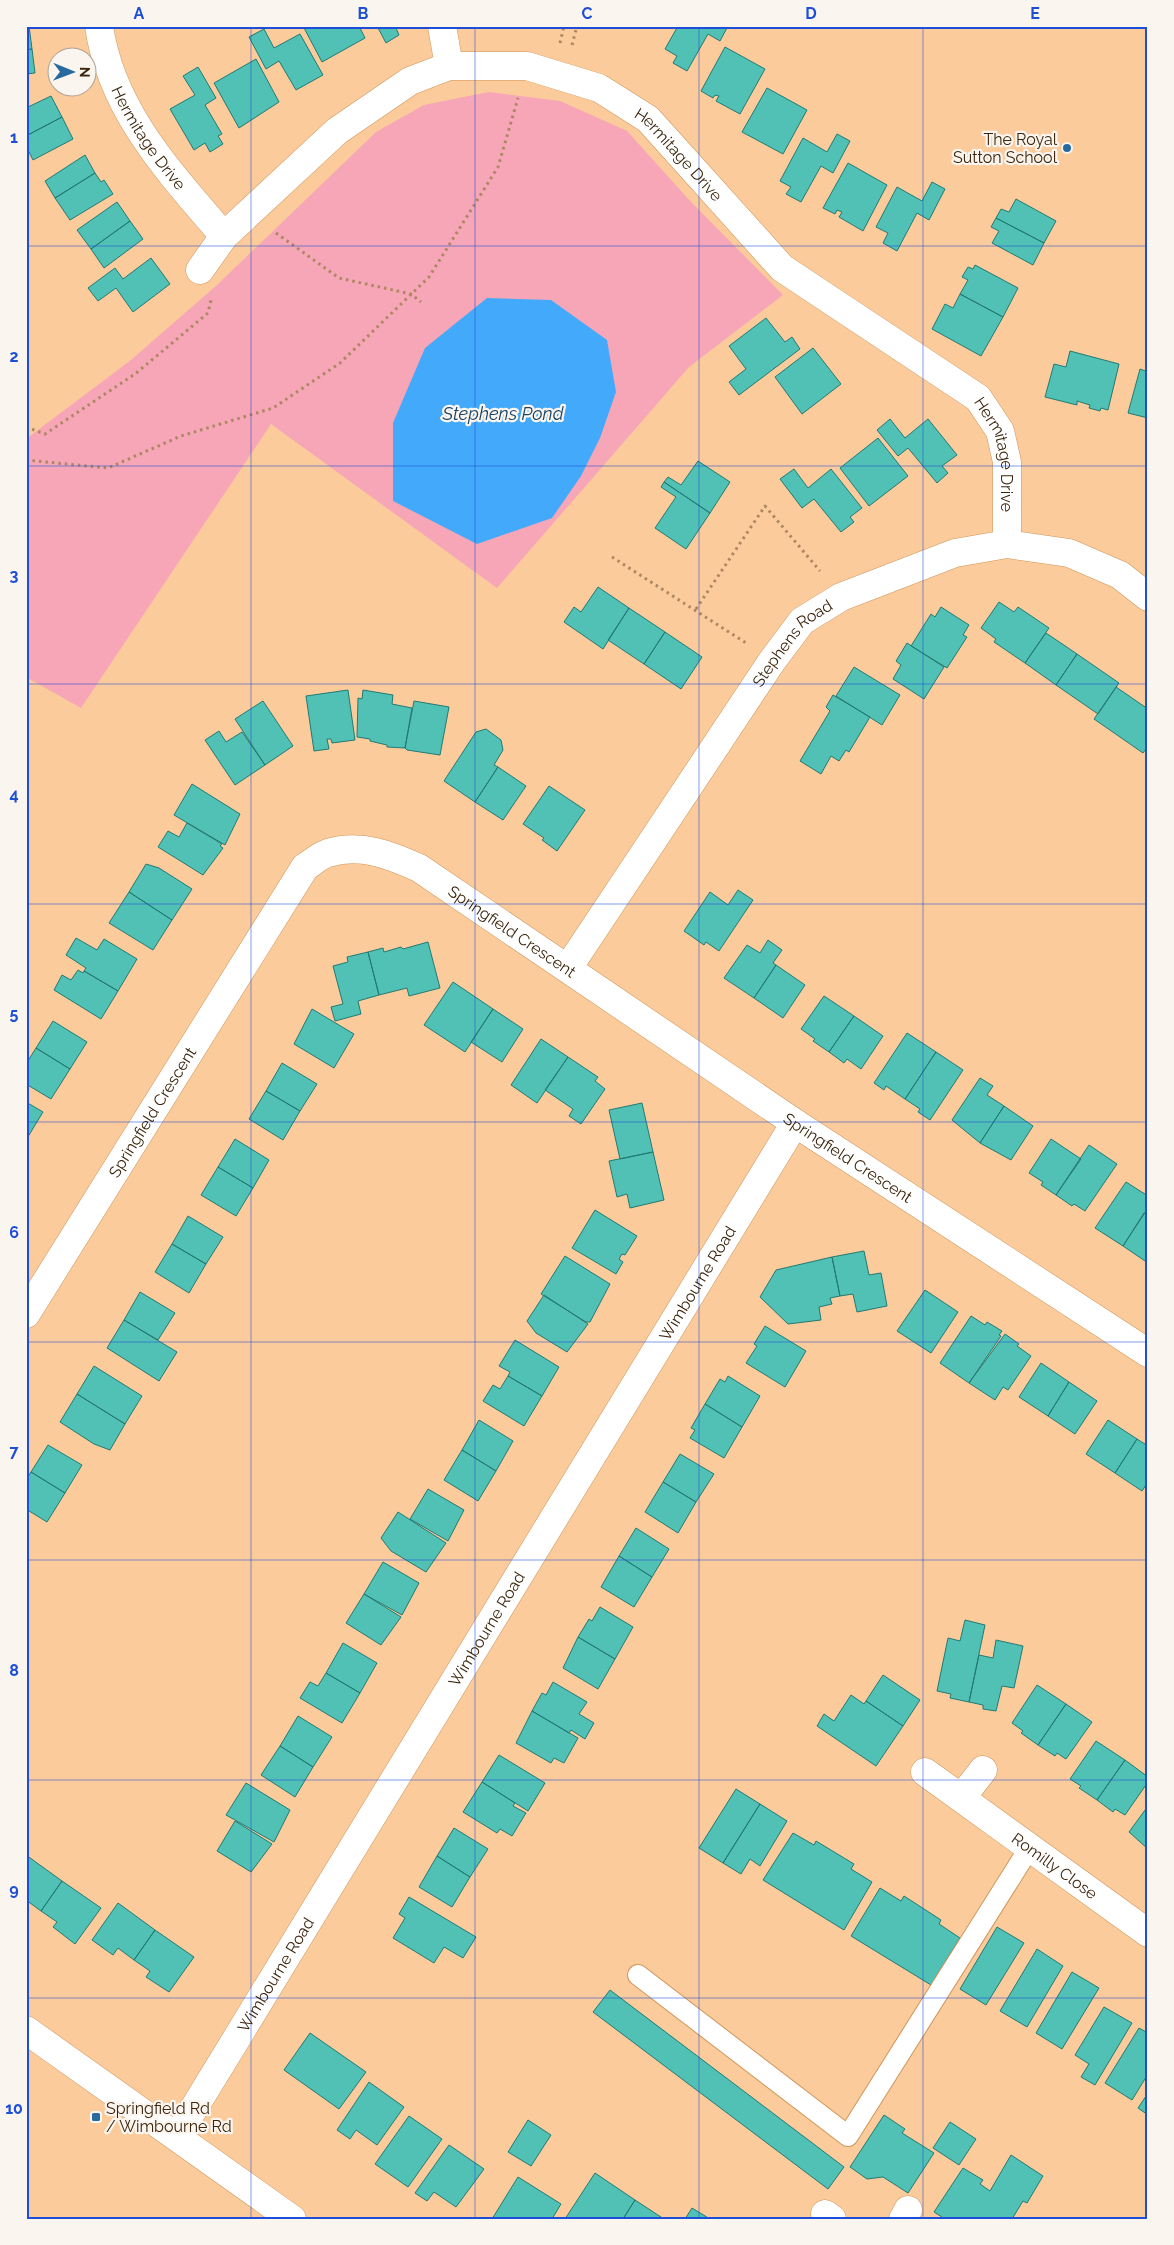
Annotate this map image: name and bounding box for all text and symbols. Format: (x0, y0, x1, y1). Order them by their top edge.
text: A (134, 4, 145, 23)
text: B (358, 4, 369, 23)
text: C (582, 4, 593, 23)
text: D (805, 4, 817, 23)
text: E (1030, 4, 1040, 23)
north arrow (48, 48, 98, 98)
text: N (77, 67, 93, 78)
street label: Hermitage Drive (108, 83, 190, 194)
street label: Hermitage Drive (631, 104, 727, 205)
text: 1 (10, 128, 18, 147)
place label: The Royal Sutton School (953, 130, 1058, 167)
marker: The Royal Sutton School (1061, 142, 1073, 154)
text: 2 (9, 347, 19, 366)
street label: Hermitage Drive (970, 393, 1017, 512)
water label: Stephens Pond (442, 403, 565, 424)
text: 3 (10, 566, 19, 585)
street label: Stephens Road (748, 595, 836, 690)
text: 4 (9, 785, 19, 804)
street label: Springfield Crescent (445, 881, 580, 982)
text: 5 (10, 1004, 19, 1023)
street label: Springfield Crescent (104, 1043, 200, 1181)
street label: Springfield Crescent (780, 1109, 917, 1207)
street label: Wimbourne Road (655, 1222, 739, 1344)
text: 6 (9, 1223, 19, 1242)
text: 7 (10, 1442, 19, 1461)
street label: Wimbourne Road (444, 1568, 529, 1690)
text: 8 (9, 1661, 19, 1680)
street label: Romilly Close (1008, 1828, 1101, 1903)
text: 9 (9, 1880, 19, 1899)
street label: Wimbourne Road (233, 1914, 318, 2035)
text: 10 (5, 2099, 23, 2118)
place label: Springfield Rd / Wimbourne Rd (106, 2099, 232, 2136)
marker: Springfield Rd / Wimbourne Rd (90, 2111, 102, 2123)

